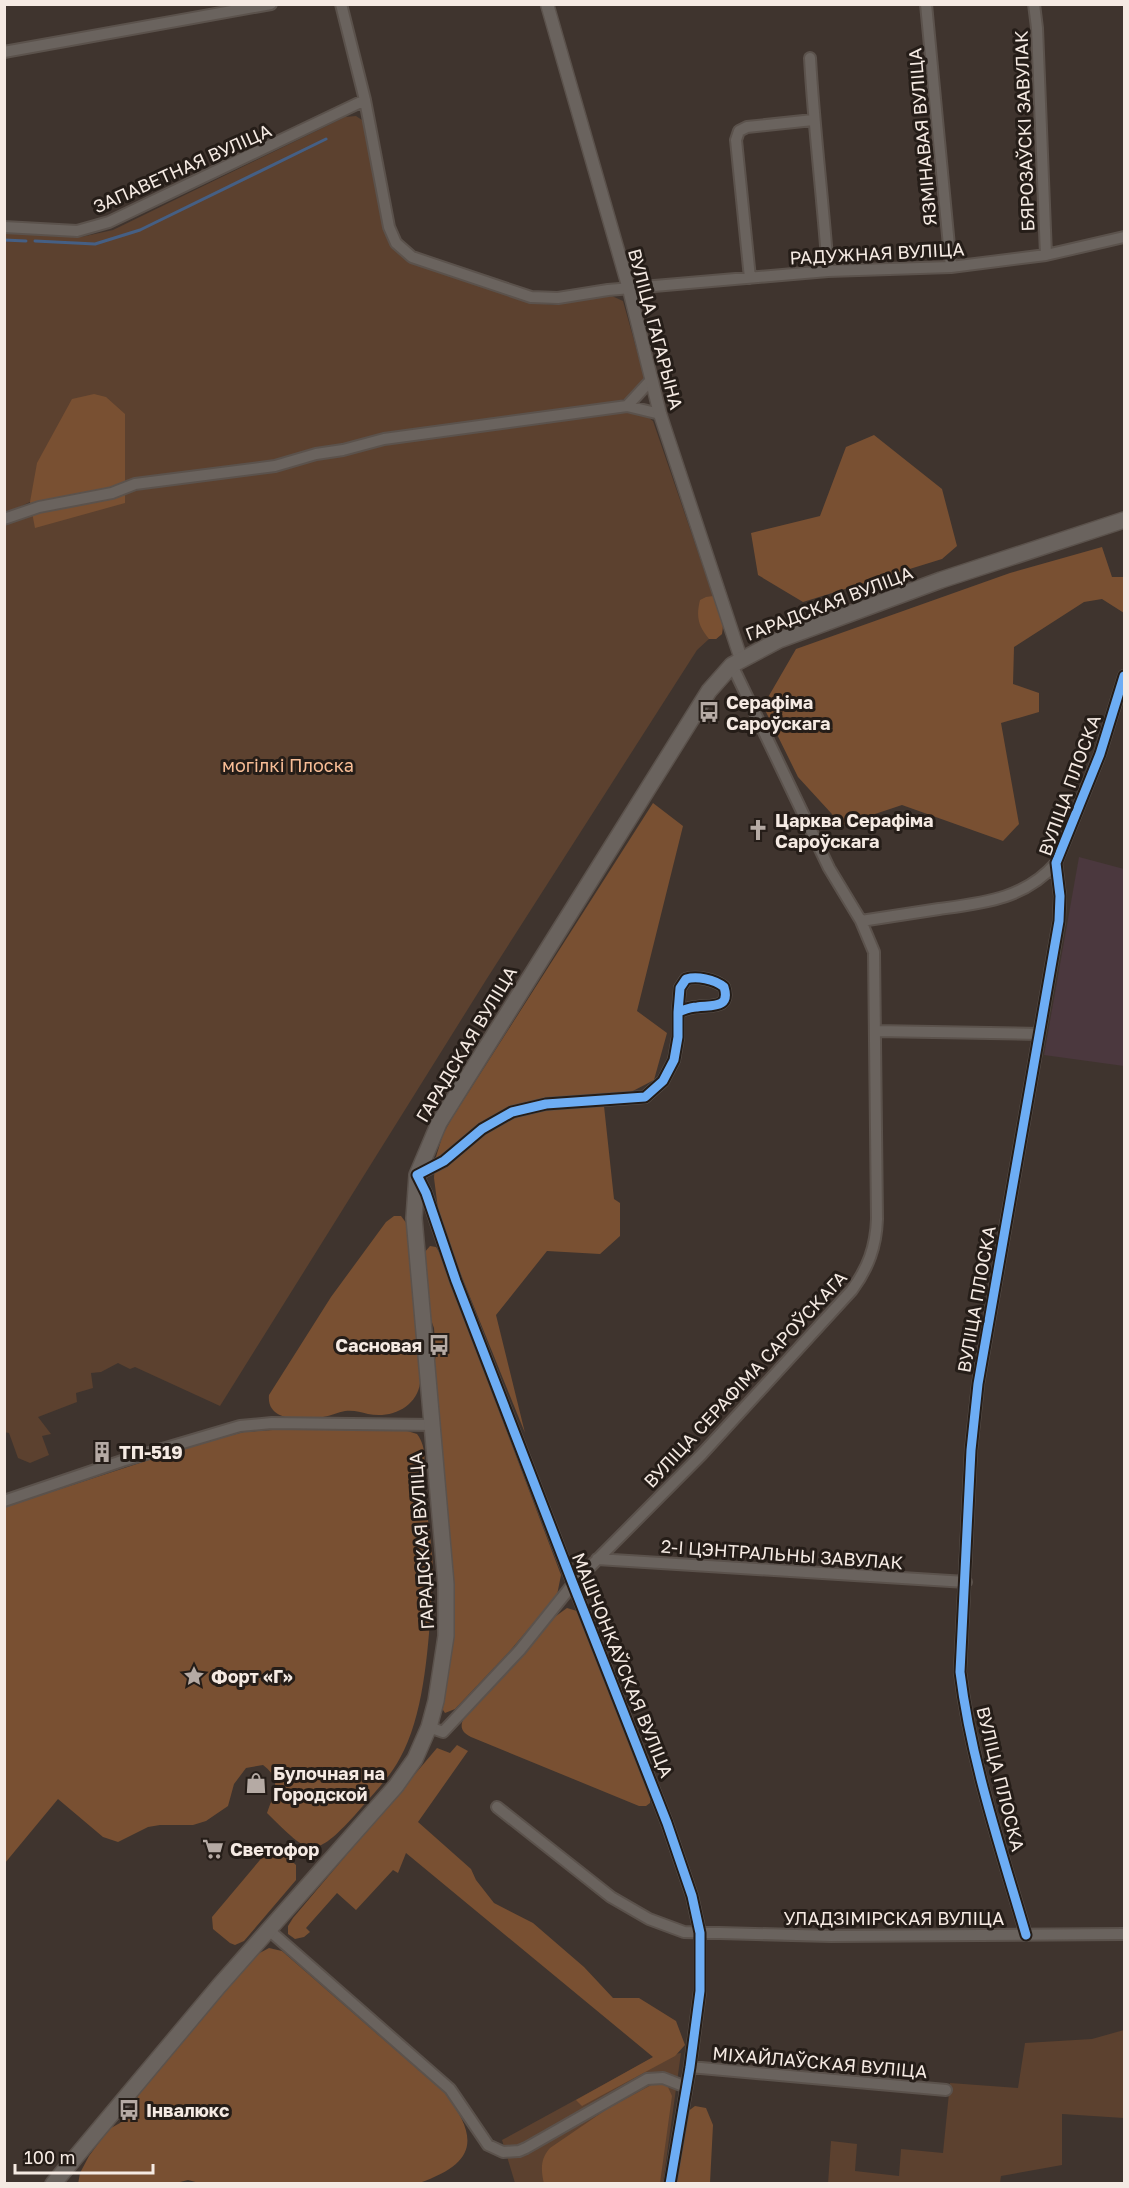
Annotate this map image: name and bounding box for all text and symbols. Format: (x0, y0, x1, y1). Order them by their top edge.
street label: БЯРОЗАЎСКІ ЗАВУЛАК (1009, 30, 1039, 232)
street label: ЯЗМІНАВАЯ ВУЛІЦА (903, 47, 941, 227)
street label: ЗАПАВЕТНАЯ ВУЛІЦА (89, 119, 275, 217)
street label: РАДУЖНАЯ ВУЛІЦА (789, 237, 965, 269)
street label: ВУЛІЦА ГАГАРЫНА (624, 246, 688, 412)
street label: ГАРАДСКАЯ ВУЛІЦА (742, 561, 916, 645)
place label: Серафіма Сароўскага (726, 691, 830, 734)
bus stop icon: Серафіма Сароўскага (697, 700, 721, 724)
street label: ВУЛІЦА ПЛОСКА (1033, 711, 1105, 859)
park label: могілкі Плоска (222, 754, 354, 776)
place label: Царква Серафіма Сароўскага (775, 809, 933, 852)
church icon: Царква Серафіма Сароўскага (746, 818, 770, 842)
street label: ГАРАДСКАЯ ВУЛІЦА (411, 962, 521, 1126)
street label: ВУЛІЦА ПЛОСКА (952, 1224, 1000, 1374)
street label: ВУЛІЦА СЕРАФІМА САРОЎСКАГА (639, 1266, 851, 1492)
bus stop icon: Сасновая (427, 1333, 451, 1357)
place label: Сасновая (335, 1334, 422, 1356)
building icon: ТП-519 (90, 1440, 114, 1464)
place label: ТП-519 (119, 1441, 183, 1463)
street label: ГАРАДСКАЯ ВУЛІЦА (404, 1452, 438, 1630)
street label: 2-І ЦЭНТРАЛЬНЫ ЗАВУЛАК (660, 1535, 904, 1573)
street label: МАШЧОНКАЎСКАЯ ВУЛІЦА (568, 1549, 678, 1781)
place icon: Форт «Г» (182, 1664, 206, 1688)
place label: Форт «Г» (211, 1665, 293, 1687)
street label: ВУЛІЦА ПЛОСКА (972, 1704, 1030, 1854)
place label: Булочная на Городской (273, 1762, 385, 1805)
shop icon: Булочная на Городской (244, 1771, 268, 1795)
supermarket icon: Светофор (201, 1837, 225, 1861)
place label: Светофор (230, 1838, 319, 1860)
street label: УЛАДЗІМІРСКАЯ ВУЛІЦА (784, 1907, 1004, 1929)
street label: МІХАЙЛАЎСКАЯ ВУЛІЦА (712, 2042, 928, 2082)
bus stop icon: Інвалюкс (117, 2098, 141, 2122)
place label: Інвалюкс (146, 2099, 229, 2121)
scale bar (15, 2137, 153, 2175)
text: 100 m (24, 2146, 75, 2168)

